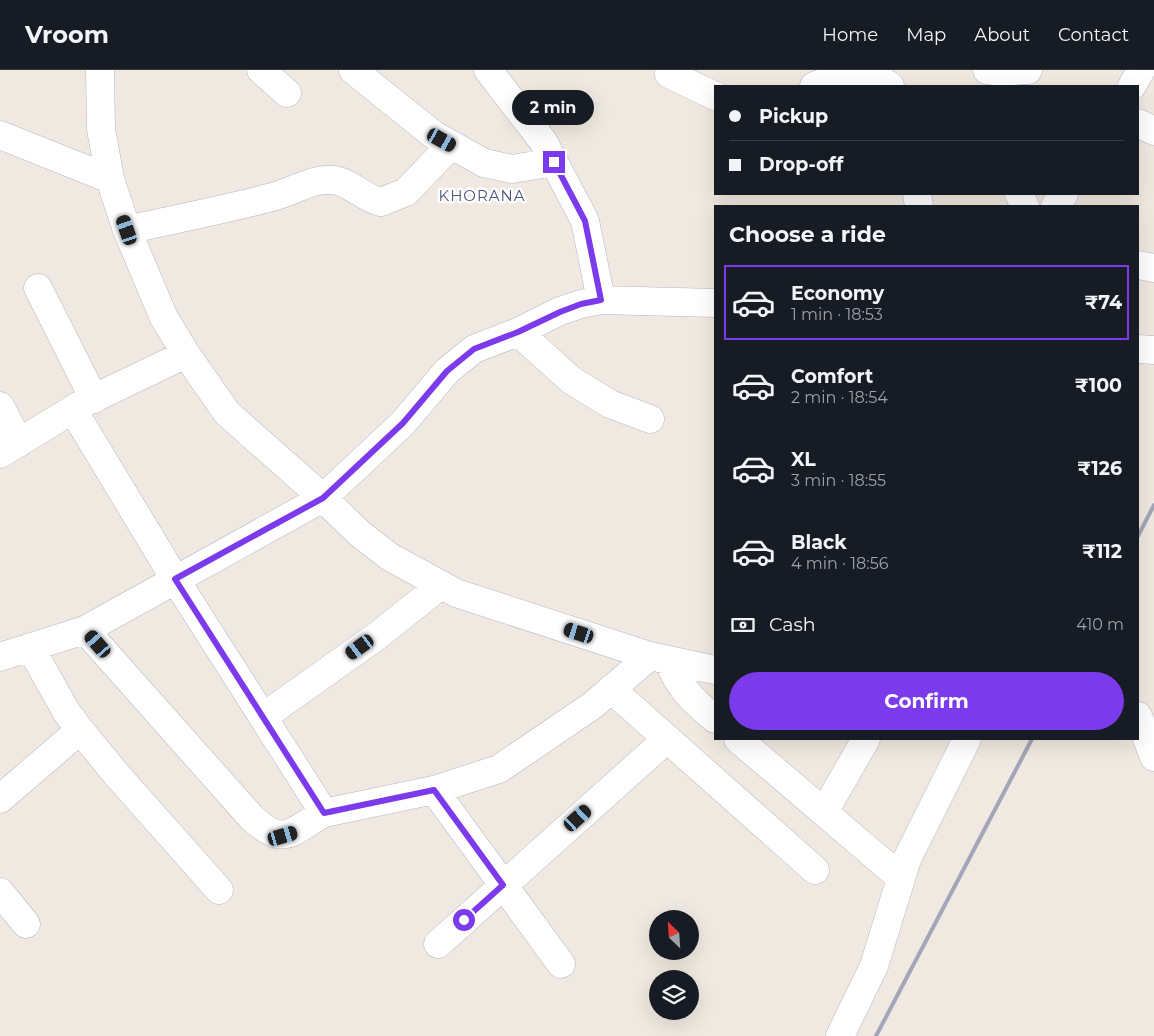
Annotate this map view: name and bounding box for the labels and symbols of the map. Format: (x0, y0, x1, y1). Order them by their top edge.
callout: 2 min (513, 89, 595, 124)
car (425, 126, 458, 154)
route end (543, 151, 565, 173)
district label: KHORANA (439, 186, 526, 205)
car (115, 213, 138, 247)
car (562, 621, 595, 645)
car (82, 628, 113, 660)
car (343, 632, 376, 662)
car (561, 802, 594, 834)
car (266, 825, 299, 847)
route start (453, 909, 475, 931)
north arrow (649, 910, 699, 960)

